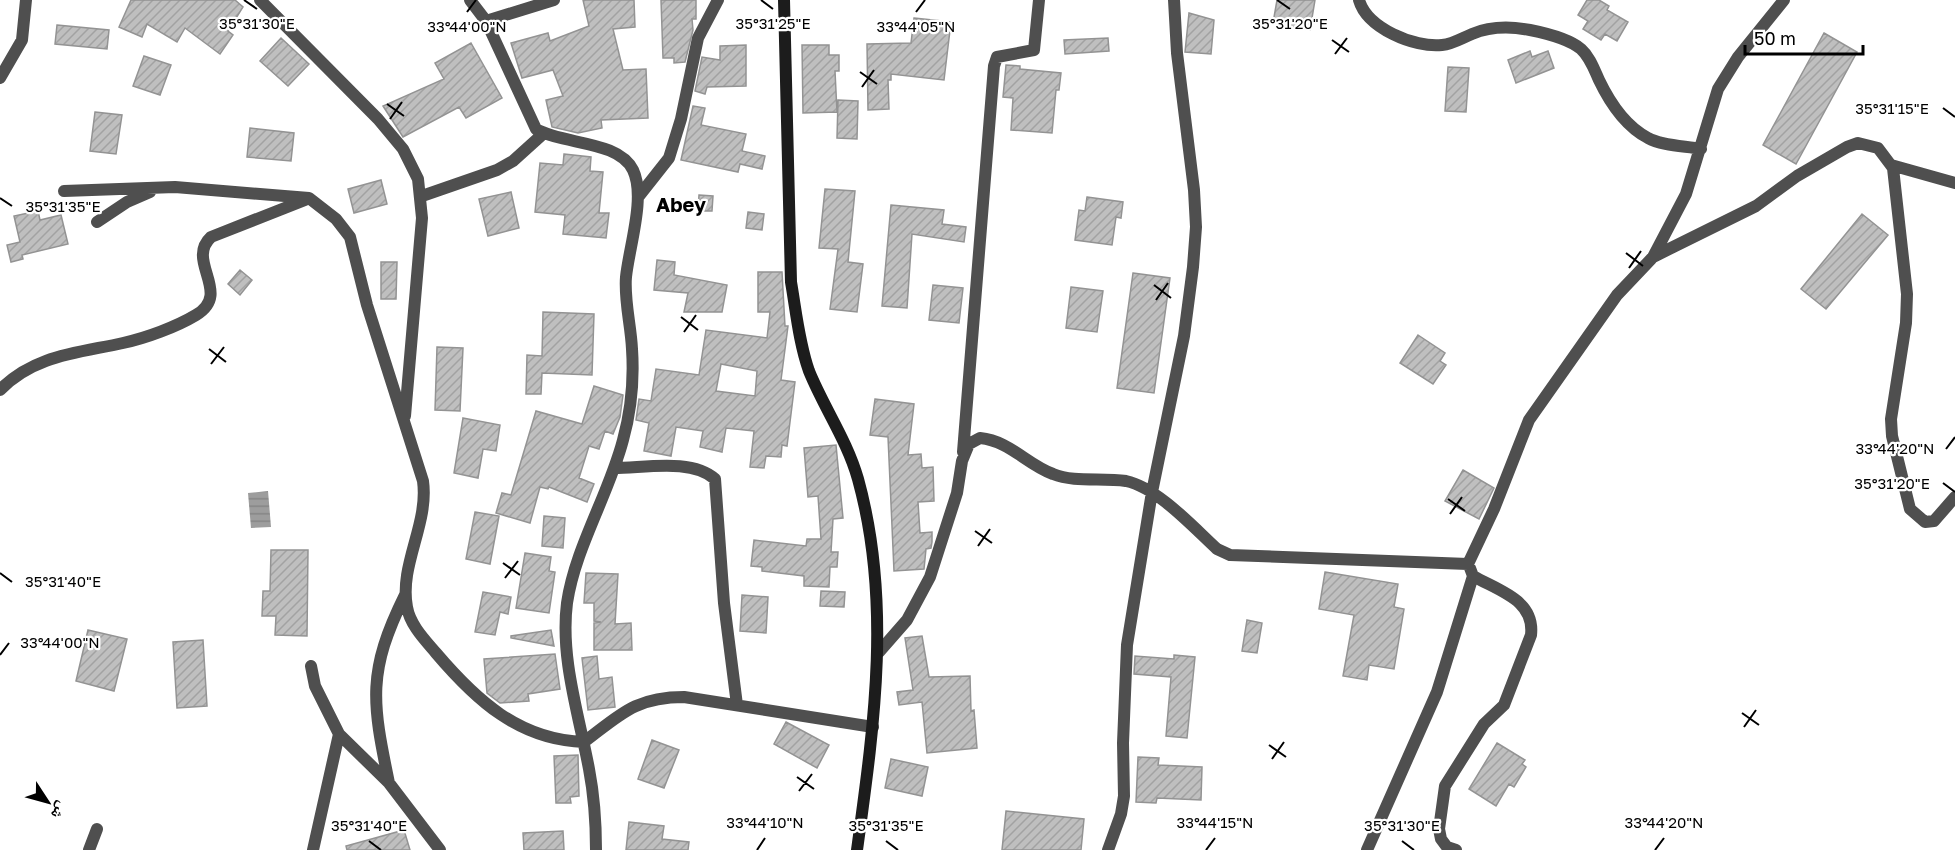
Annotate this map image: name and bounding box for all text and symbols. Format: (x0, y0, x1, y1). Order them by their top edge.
text: 35°31'30"E (219, 14, 295, 32)
text: 35°31'25"E (735, 14, 811, 32)
text: 35°31'20"E (1252, 14, 1328, 32)
text: 33°44'00"N (427, 17, 507, 35)
text: 33°44'05"N (877, 17, 955, 35)
scale bar (1745, 18, 1864, 56)
text: 50 m (1754, 27, 1796, 49)
text: 35°31'15"E (1855, 99, 1929, 117)
district label: Abey (656, 192, 706, 216)
text: 35°31'35"E (25, 197, 101, 215)
text: 33°44'20"N (1856, 439, 1934, 457)
text: 35°31'20"E (1854, 474, 1930, 492)
text: 35°31'40"E (25, 572, 101, 590)
text: 33°44'00"N (20, 633, 100, 651)
north arrow (18, 772, 78, 832)
text: ش (47, 798, 73, 824)
text: 33°44'10"N (726, 813, 804, 831)
text: 33°44'15"N (1177, 813, 1253, 831)
text: 33°44'20"N (1625, 813, 1703, 831)
text: 35°31'40"E (331, 816, 407, 834)
text: 35°31'35"E (848, 816, 924, 834)
text: 35°31'30"E (1364, 816, 1440, 834)

